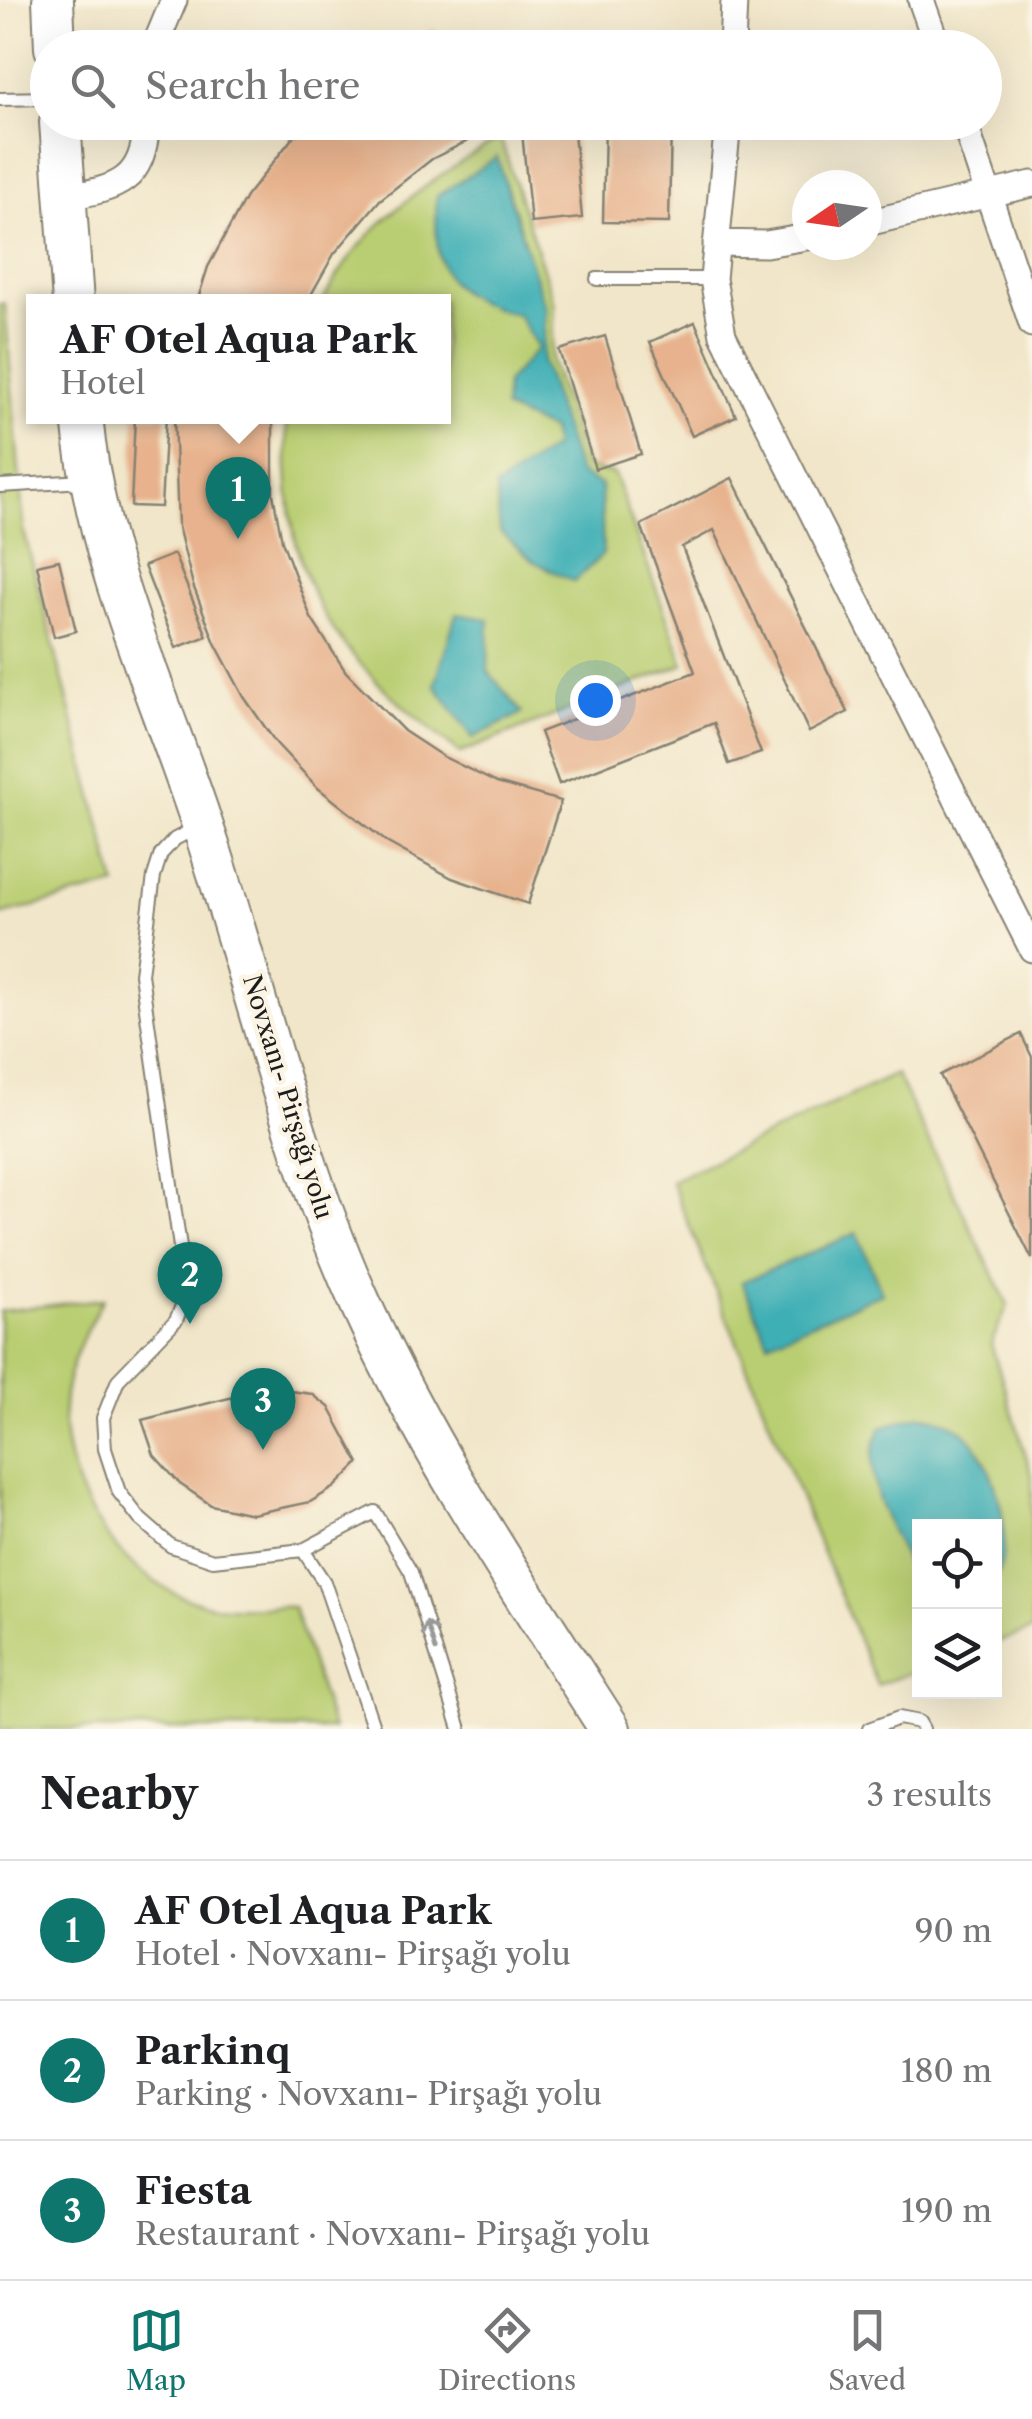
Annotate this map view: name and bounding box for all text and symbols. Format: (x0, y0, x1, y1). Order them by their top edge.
search box (30, 30, 1002, 140)
icon: search (65, 58, 120, 113)
text: Search here (145, 62, 360, 109)
north arrow (792, 170, 882, 260)
popup (26, 294, 451, 424)
text: AF Otel Aqua Park (60, 316, 417, 363)
text: Hotel (60, 363, 145, 402)
pin: 1 (206, 456, 270, 539)
your location (570, 675, 621, 726)
street label: Novxanı- Pirşağı yolu (236, 971, 340, 1223)
pin: 2 (158, 1242, 222, 1324)
pin: 3 (230, 1368, 296, 1450)
map controls (912, 1519, 1002, 1699)
button: locate (912, 1519, 1002, 1609)
button: layers (912, 1609, 1002, 1699)
one-way arrow (421, 1621, 439, 1652)
text: Nearby (40, 1768, 198, 1820)
text: 3 results (866, 1775, 992, 1814)
text: AF Otel Aqua Park (135, 1887, 491, 1934)
text: 1 (65, 1911, 80, 1950)
text: 90 m (915, 1911, 992, 1950)
text: Hotel · Novxanı- Pirşağı yolu (135, 1934, 571, 1973)
text: Parkinq (135, 2027, 290, 2074)
text: 2 (63, 2051, 82, 2090)
text: 180 m (901, 2051, 992, 2090)
text: Parking · Novxanı- Pirşağı yolu (135, 2074, 602, 2113)
text: Fiesta (135, 2167, 252, 2214)
text: 3 (63, 2191, 82, 2230)
text: 190 m (901, 2191, 992, 2230)
text: Restaurant · Novxanı- Pirşağı yolu (135, 2214, 650, 2253)
tab: Map (126, 2303, 186, 2397)
tab: Directions (438, 2303, 576, 2397)
tab: Saved (828, 2303, 906, 2397)

